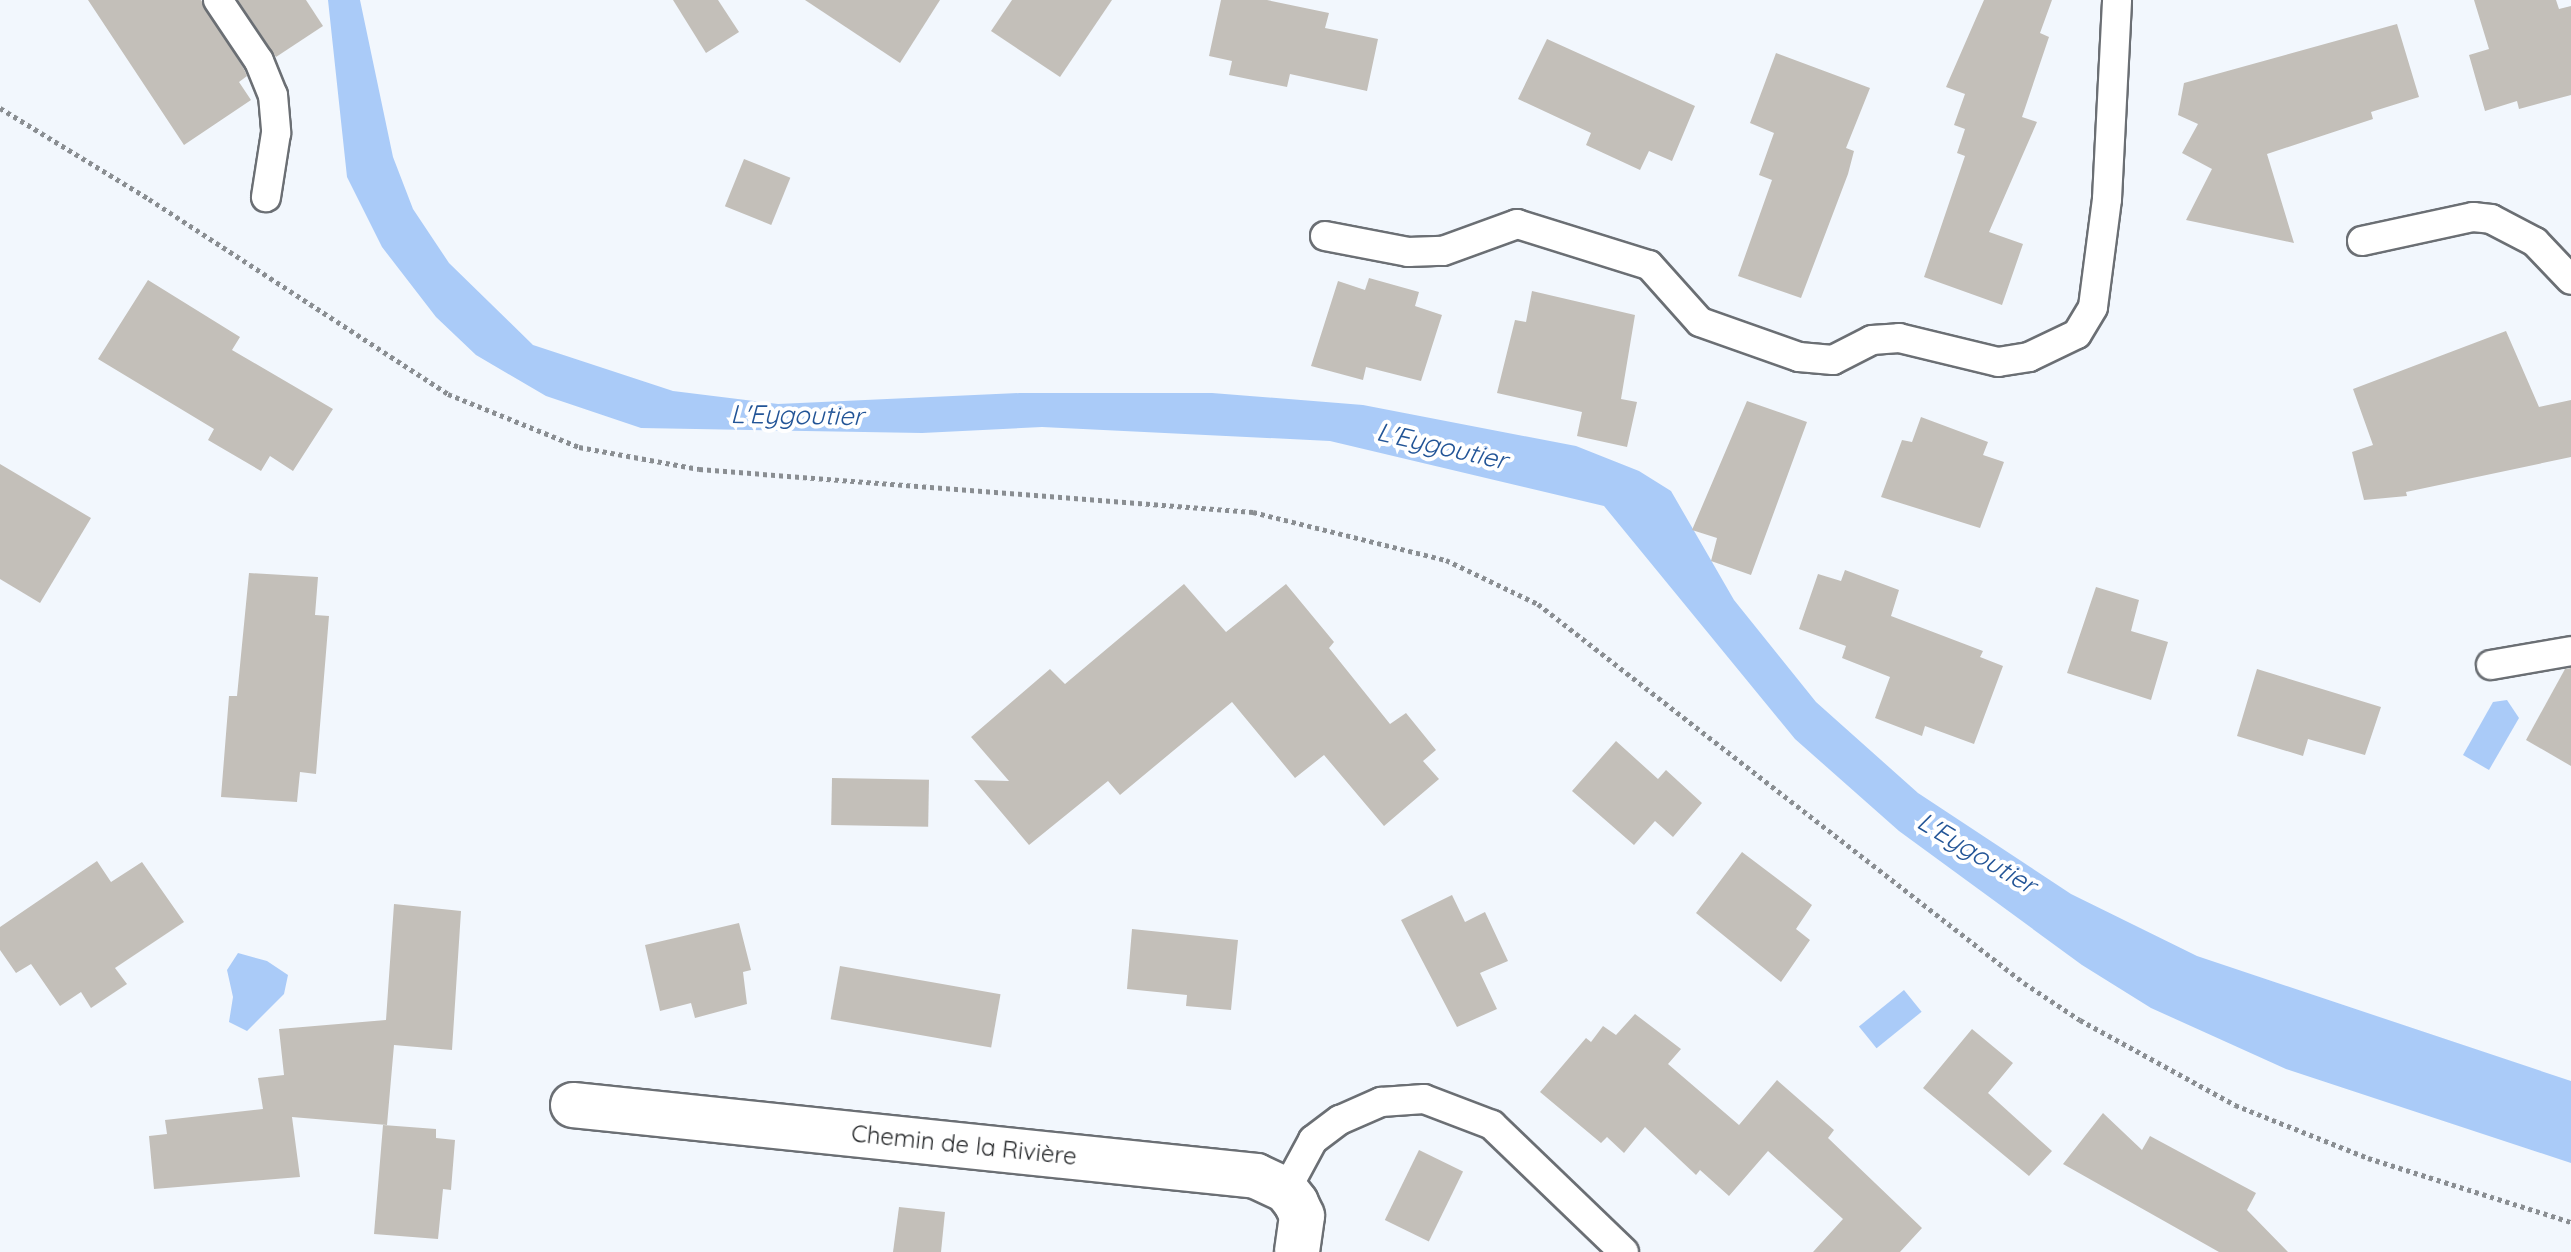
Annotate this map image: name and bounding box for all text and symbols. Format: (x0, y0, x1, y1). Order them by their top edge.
water label: L'Eygoutier (730, 398, 864, 432)
water label: L'Eygoutier (1374, 416, 1510, 476)
water label: L'Eygoutier (1912, 805, 2042, 901)
street label: Chemin de la Rivière (850, 1119, 1078, 1171)

